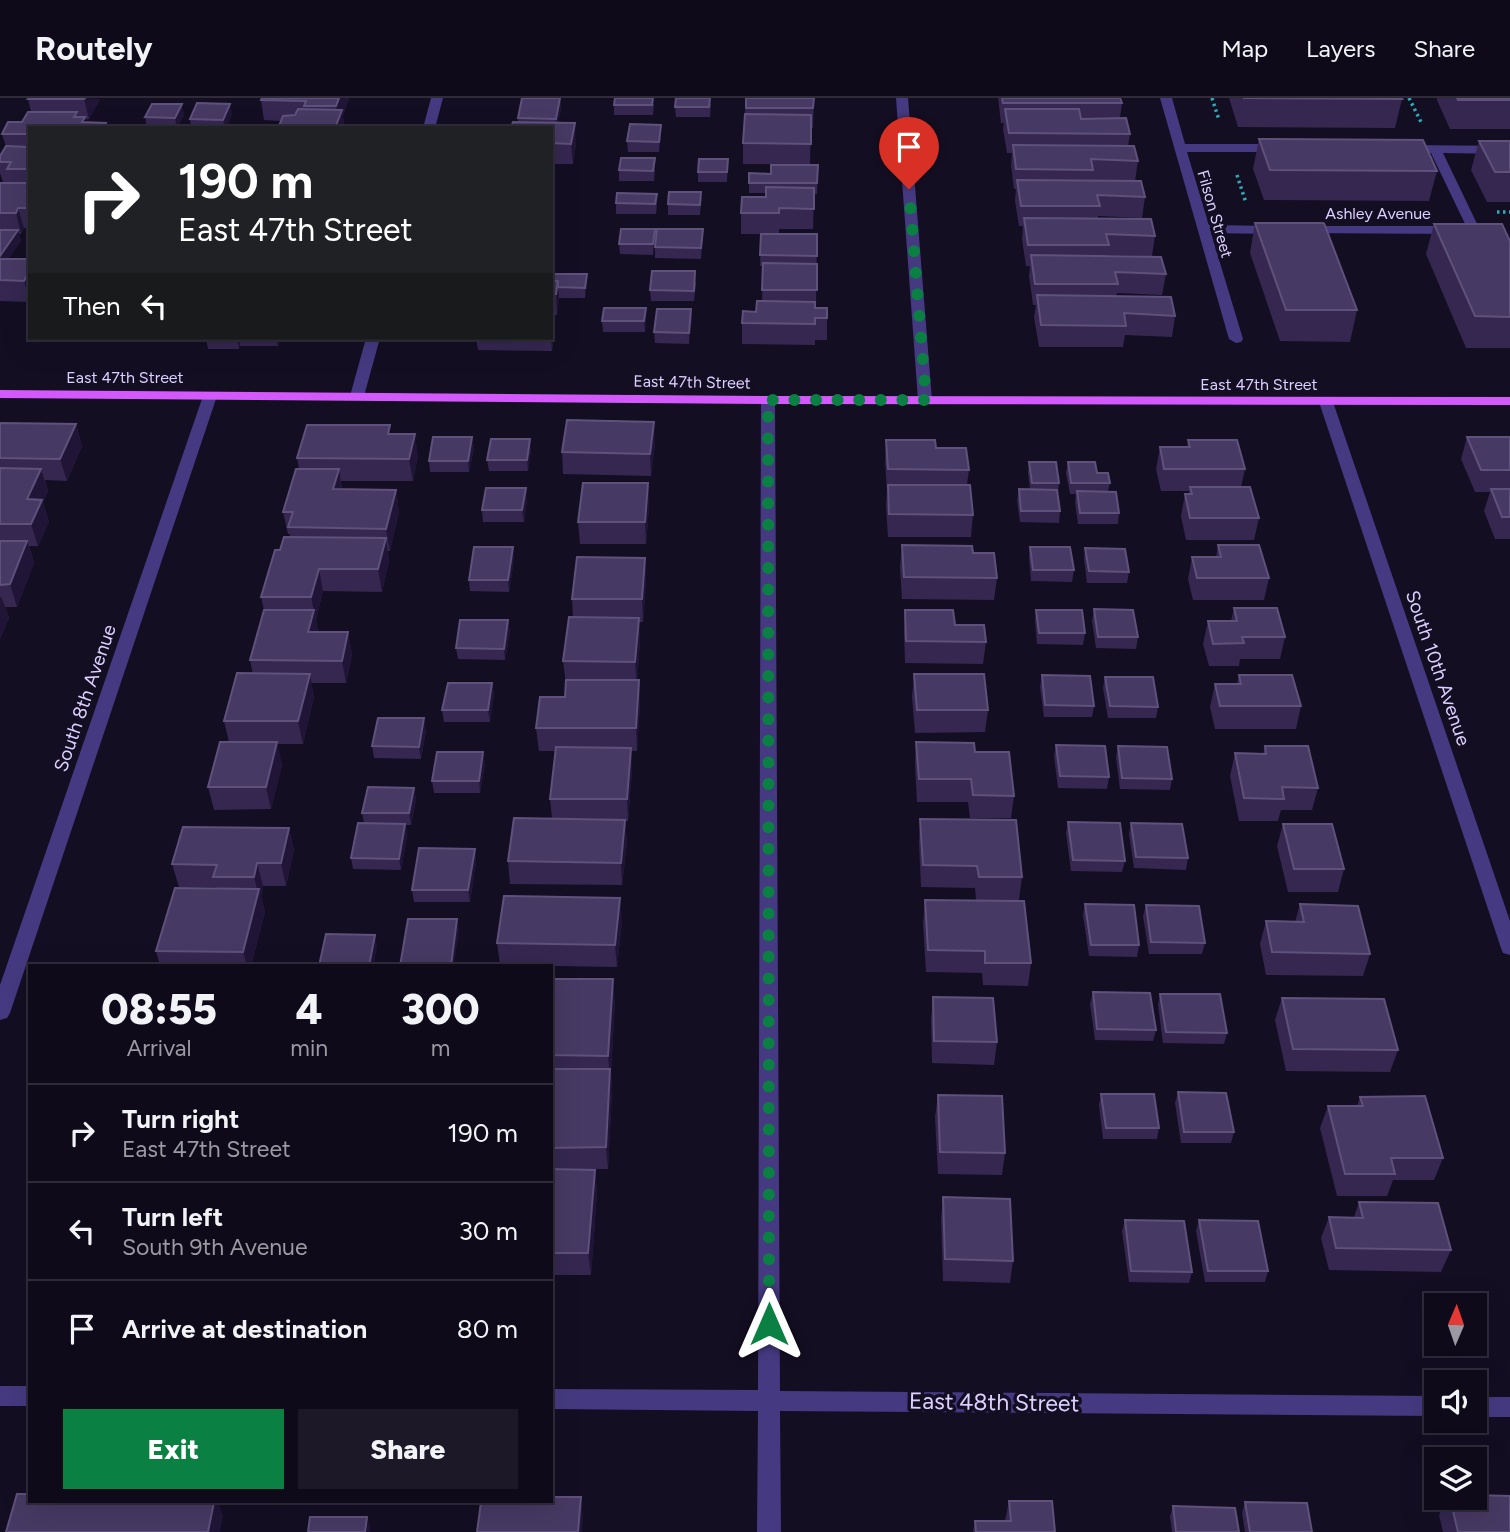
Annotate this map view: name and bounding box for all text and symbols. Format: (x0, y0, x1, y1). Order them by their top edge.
text: Routely (35, 29, 153, 68)
text: Map (1221, 34, 1268, 63)
text: Layers (1306, 34, 1375, 63)
text: Share (1413, 34, 1475, 63)
pin (879, 117, 939, 189)
icon: arrive (890, 128, 928, 166)
text: 190 m (178, 151, 313, 210)
icon: right (63, 154, 154, 245)
street label: Filson Street (1193, 168, 1237, 260)
street label: Ashley Avenue (1325, 204, 1431, 223)
text: East 47th Street (178, 211, 413, 249)
icon: left (135, 287, 173, 325)
text: Then (63, 290, 121, 322)
street label: East 47th Street (66, 368, 184, 387)
street label: East 47th Street (633, 371, 751, 393)
street label: East 47th Street (1200, 375, 1318, 394)
street label: South 10th Avenue (1401, 587, 1475, 749)
street label: South 8th Avenue (49, 621, 121, 775)
text: 08:55 (101, 984, 217, 1035)
text: 4 (296, 984, 323, 1035)
text: 300 (401, 984, 480, 1035)
text: Arrival (127, 1034, 192, 1062)
text: min (290, 1034, 328, 1062)
text: m (431, 1034, 450, 1062)
text: Turn right (122, 1103, 239, 1135)
icon: right (63, 1114, 101, 1152)
text: 190 m (447, 1117, 518, 1149)
text: East 47th Street (122, 1135, 291, 1163)
text: Turn left (122, 1201, 223, 1233)
icon: left (63, 1212, 101, 1250)
text: 30 m (459, 1215, 518, 1247)
text: South 9th Avenue (122, 1233, 308, 1261)
position arrow (732, 1287, 806, 1361)
north arrow (1424, 1293, 1488, 1356)
map controls (1424, 1293, 1487, 1510)
icon: arrive (63, 1310, 101, 1348)
text: Arrive at destination (122, 1313, 367, 1345)
text: 80 m (457, 1313, 518, 1345)
button: sound (1424, 1370, 1487, 1433)
street label: East 48th Street (909, 1387, 1079, 1417)
button: Exit (63, 1409, 284, 1489)
button: Share (298, 1409, 518, 1489)
button: layers (1424, 1447, 1487, 1510)

